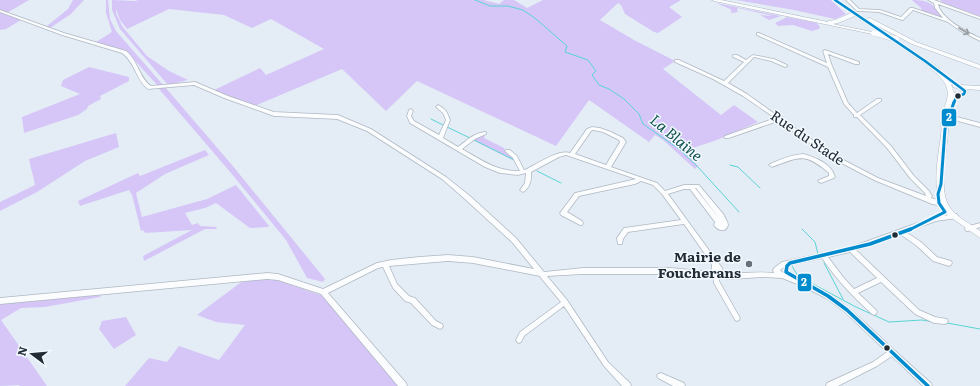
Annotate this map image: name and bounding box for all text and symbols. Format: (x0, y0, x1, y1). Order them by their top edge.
one-way arrow (957, 28, 969, 36)
unlabelled marker (953, 91, 963, 101)
street label: Rue du Stade (767, 105, 849, 169)
water label: La Blaine (646, 108, 708, 166)
line badge: 2 (941, 108, 957, 127)
text: 2 (946, 108, 952, 124)
unlabelled marker (890, 230, 900, 240)
place label: Mairie de Foucherans (658, 246, 741, 282)
marker: Mairie de Foucherans (744, 259, 754, 269)
line badge: 2 (797, 273, 812, 292)
text: 2 (801, 273, 807, 289)
north arrow (12, 334, 52, 374)
unlabelled marker (882, 343, 892, 353)
text: N (12, 344, 30, 358)

